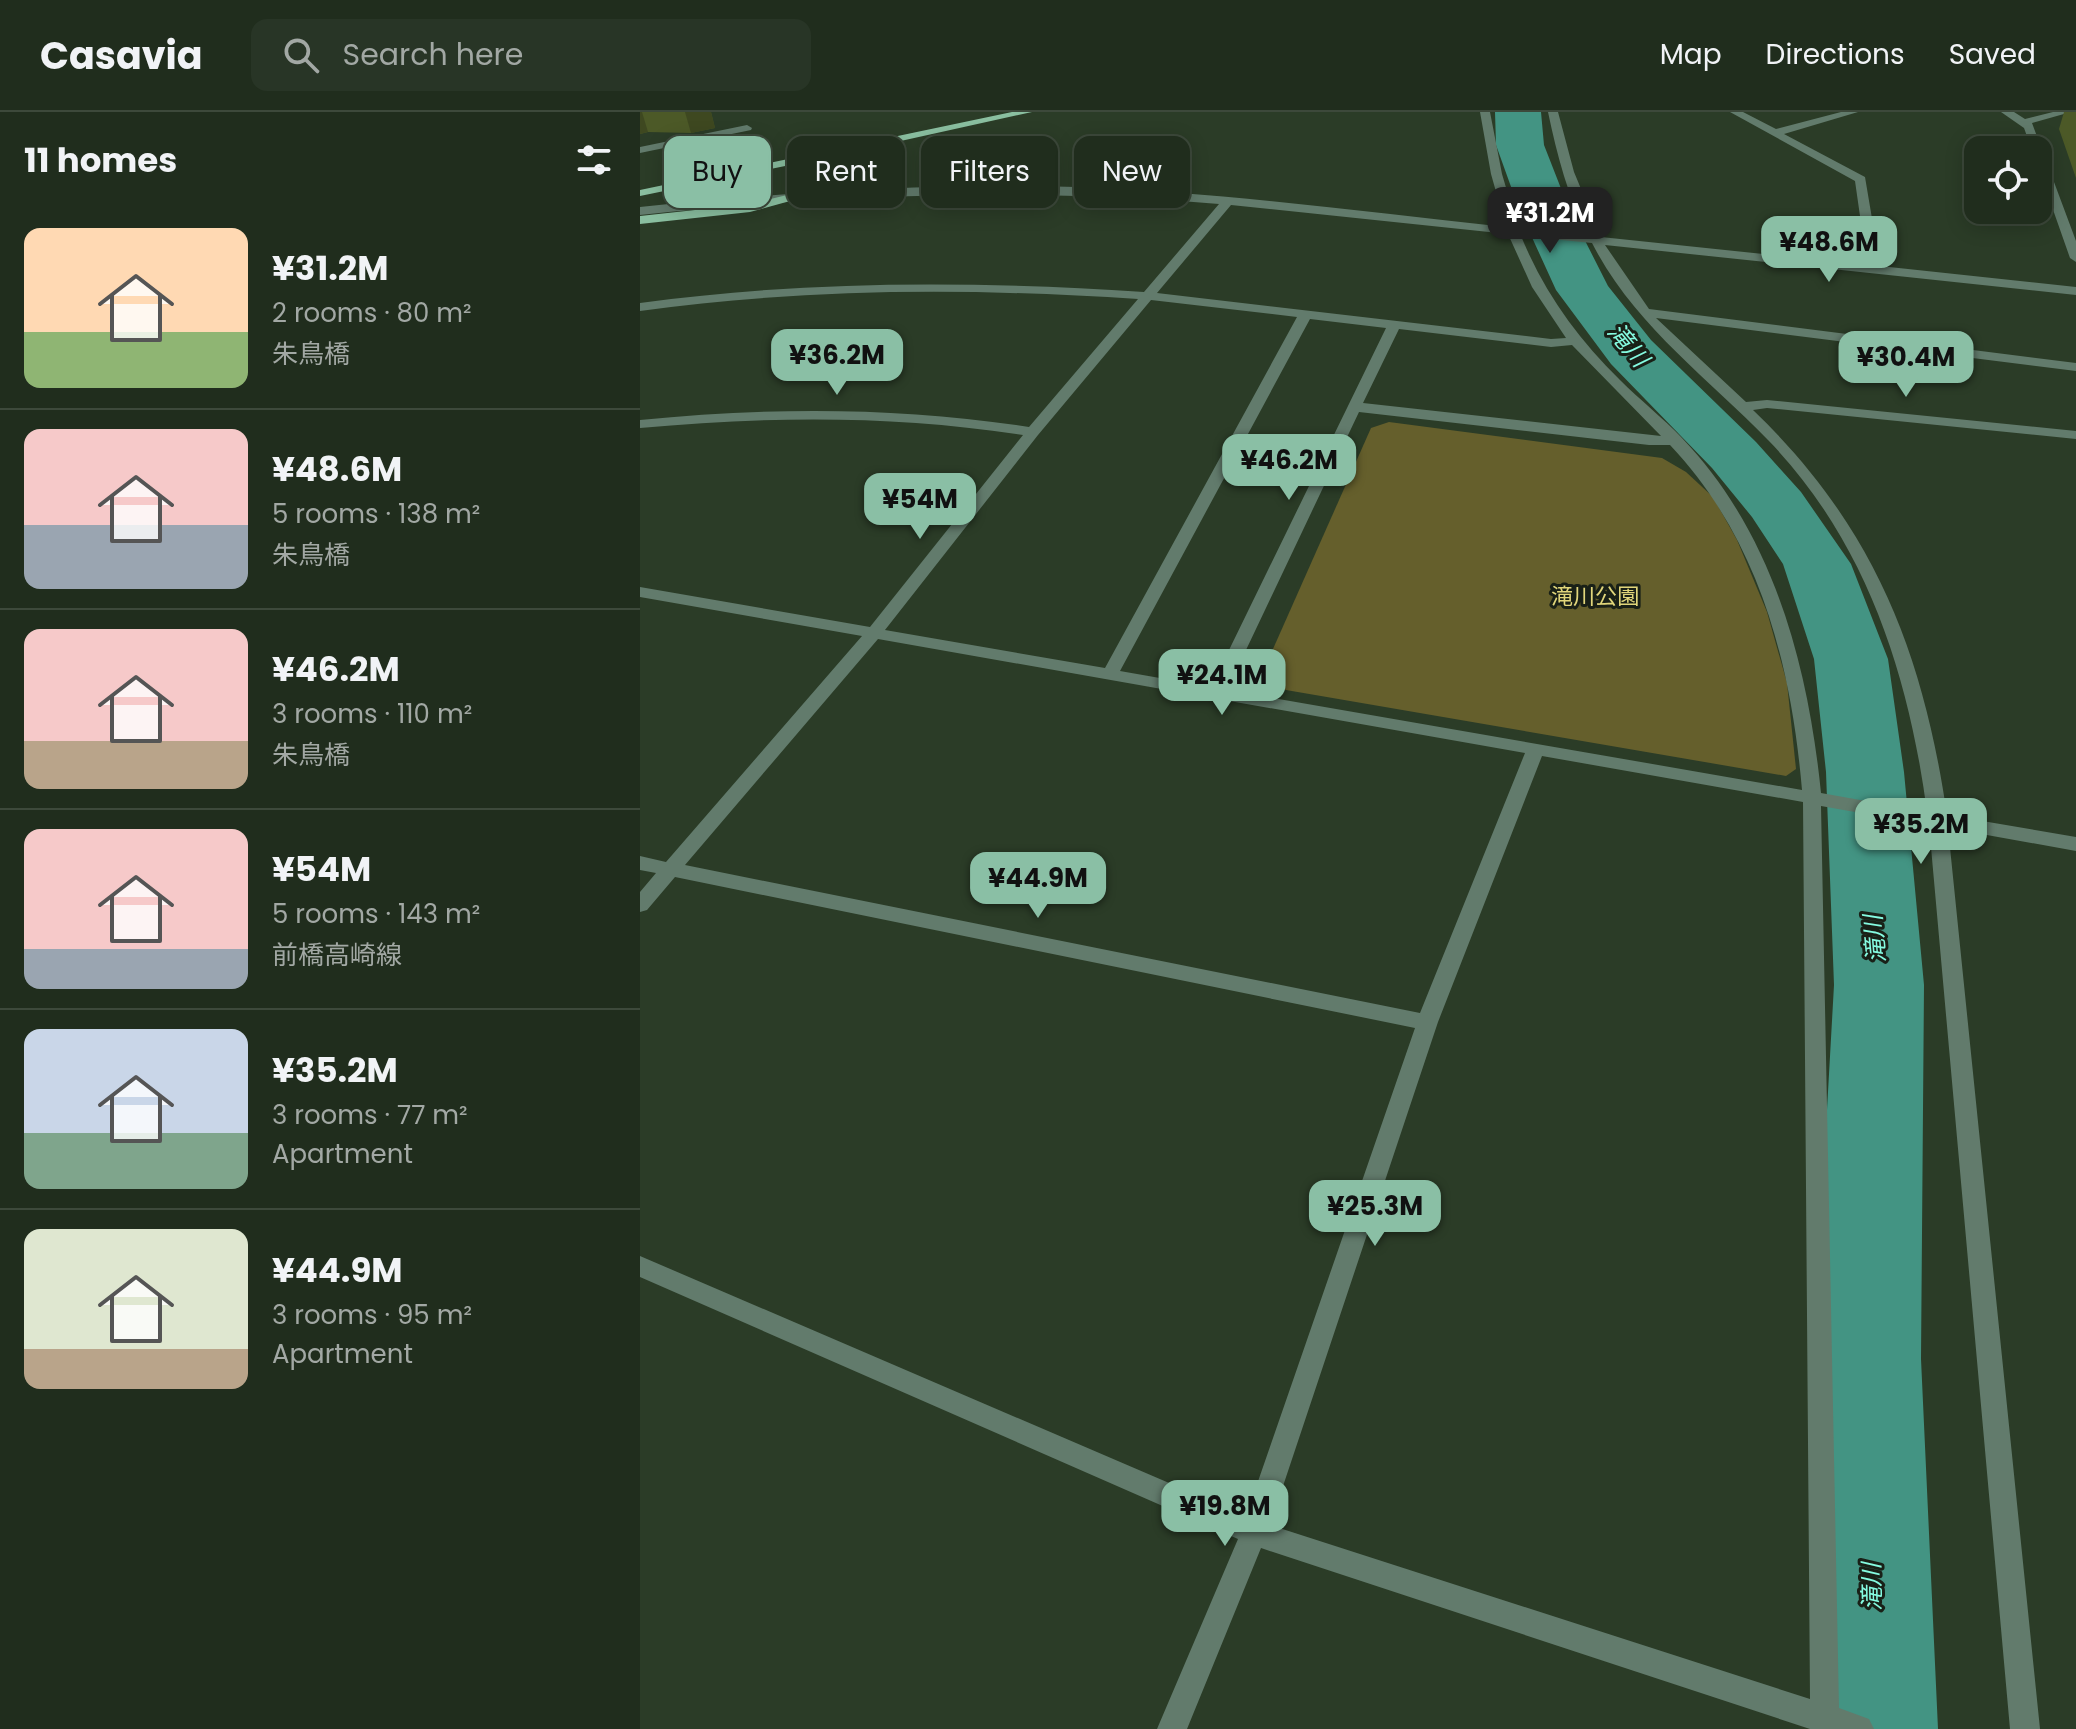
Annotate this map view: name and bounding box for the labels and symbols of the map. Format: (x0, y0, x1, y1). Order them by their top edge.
pin: ¥31.2M (1485, 187, 1615, 255)
pin: ¥48.6M (1764, 216, 1894, 284)
water label: 滝川 (1600, 316, 1658, 376)
pin: ¥36.2M (772, 329, 902, 397)
pin: ¥30.4M (1841, 331, 1971, 399)
pin: ¥46.2M (1224, 434, 1354, 502)
pin: ¥54M (873, 473, 967, 541)
park label: 滝川公園 (1551, 581, 1639, 612)
pin: ¥24.1M (1157, 649, 1287, 717)
pin: ¥35.2M (1856, 798, 1986, 866)
pin: ¥44.9M (973, 852, 1103, 920)
water label: 滝川 (1856, 911, 1893, 964)
pin: ¥25.3M (1310, 1180, 1440, 1248)
pin: ¥19.8M (1160, 1480, 1290, 1548)
water label: 滝川 (1855, 1560, 1888, 1611)

